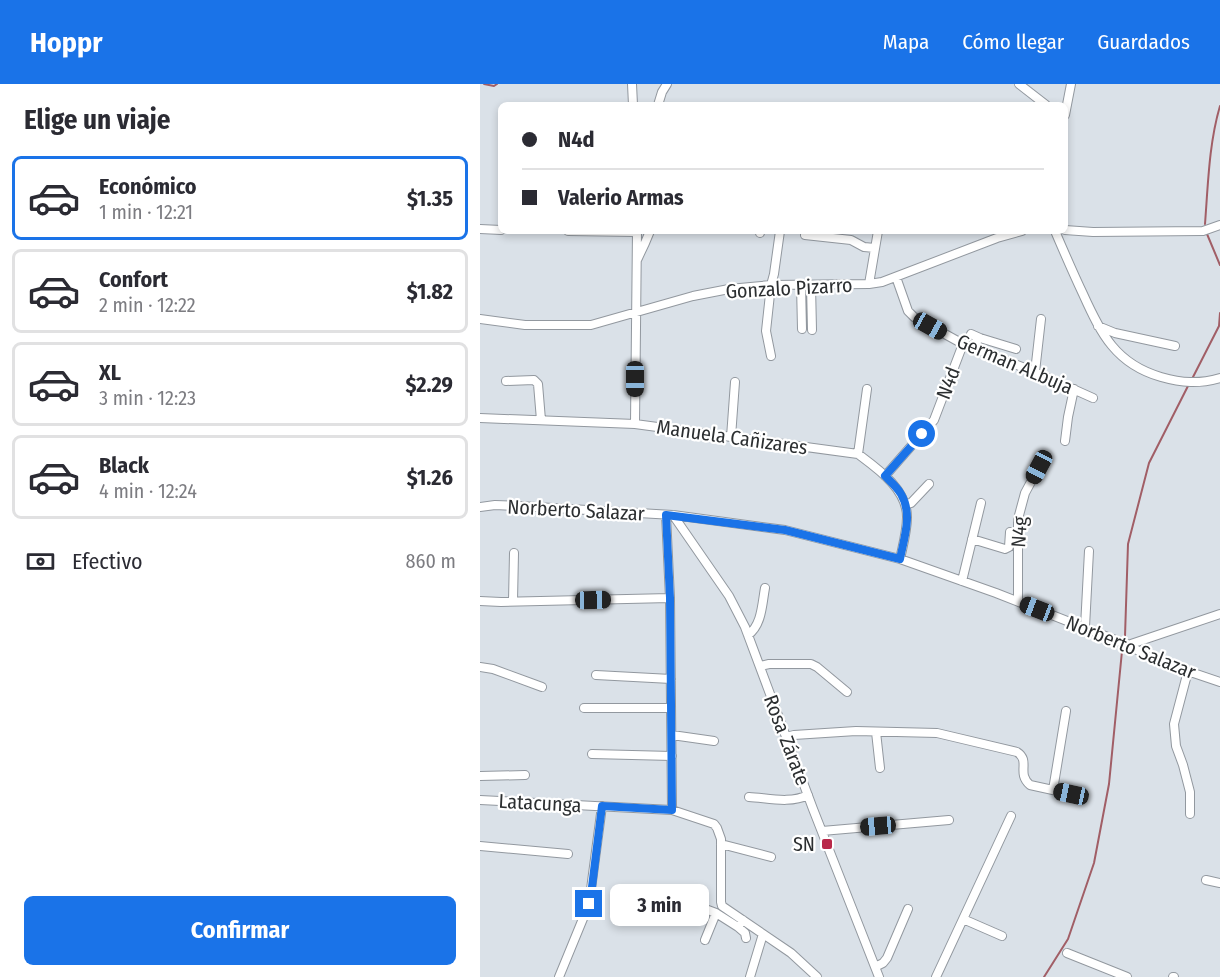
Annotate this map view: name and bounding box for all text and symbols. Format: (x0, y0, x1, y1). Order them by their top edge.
text: Hoppr (30, 26, 102, 59)
text: Mapa (883, 29, 929, 55)
text: Cómo llegar (962, 29, 1064, 55)
text: Guardados (1097, 29, 1190, 55)
text: Elige un viaje (24, 104, 170, 136)
text: N4d (558, 126, 594, 153)
icon: car (27, 171, 81, 225)
text: Económico (99, 173, 197, 200)
text: Valerio Armas (558, 184, 684, 211)
text: $1.35 (407, 185, 453, 212)
text: 1 min · 12:21 (99, 200, 193, 224)
icon: car (27, 264, 81, 318)
text: Confort (99, 266, 168, 293)
street label: Gonzalo Pizarro (725, 273, 853, 303)
text: $1.82 (407, 278, 453, 305)
text: 2 min · 12:22 (99, 293, 196, 317)
car (910, 309, 950, 343)
street label: German ALbuja (953, 329, 1077, 399)
icon: car (27, 357, 81, 411)
text: XL (99, 359, 121, 386)
car (626, 361, 644, 397)
street label: N4d (931, 364, 965, 402)
text: $2.29 (406, 371, 453, 398)
text: 3 min · 12:23 (99, 386, 196, 410)
street label: Manuela Cañizares (655, 415, 809, 459)
route start (908, 420, 935, 447)
car (1023, 447, 1055, 487)
icon: car (27, 450, 81, 504)
text: Black (99, 452, 149, 479)
text: $1.26 (407, 464, 453, 491)
text: 4 min · 12:24 (99, 479, 197, 503)
street label: Norberto Salazar (507, 494, 645, 526)
street label: N4g (1006, 515, 1032, 548)
icon: cash (24, 545, 57, 578)
text: Efectivo (72, 548, 143, 575)
text: 860 m (406, 549, 456, 573)
car (575, 591, 611, 609)
car (1017, 594, 1057, 624)
street label: Norberto Salazar (1063, 610, 1199, 684)
street label: Rosa Zárate (759, 691, 815, 789)
car (1052, 781, 1090, 807)
street label: Latacunga (498, 789, 582, 817)
car (859, 815, 897, 837)
place label: SN (793, 832, 815, 856)
marker: SN (820, 837, 834, 851)
callout: 3 min (610, 883, 709, 925)
route end (575, 890, 602, 917)
text: 3 min (637, 893, 682, 917)
button: Confirmar (24, 896, 456, 965)

